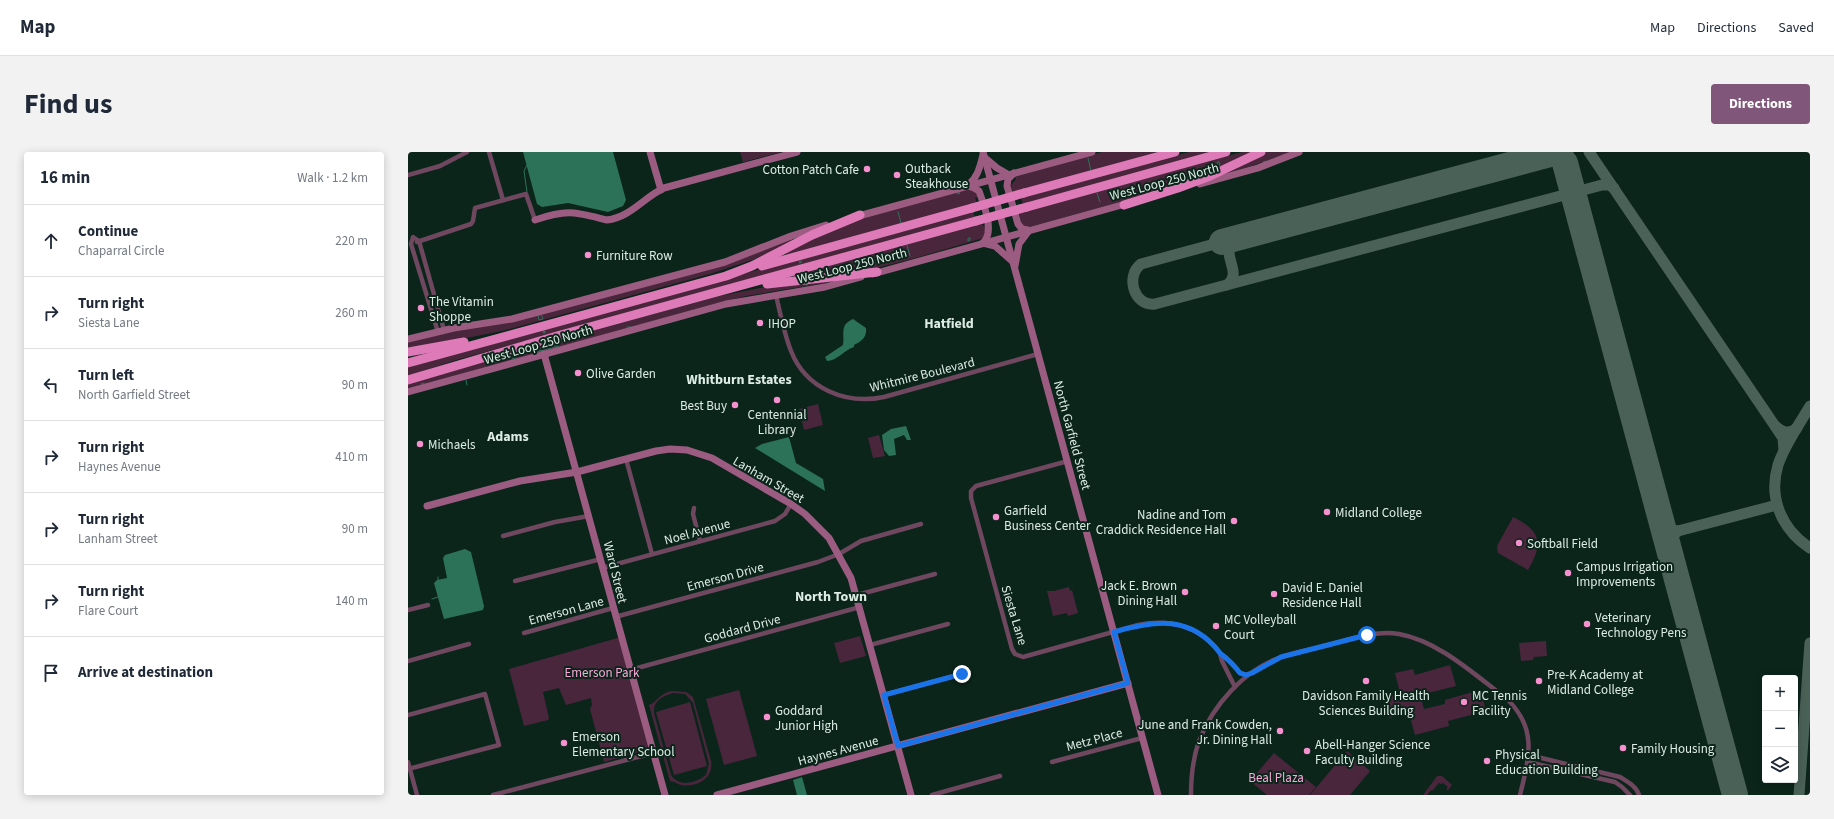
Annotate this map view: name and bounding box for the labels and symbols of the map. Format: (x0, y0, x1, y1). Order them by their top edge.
street label: West Loop 250 North (1108, 159, 1221, 205)
place label: Outback Steakhouse (905, 160, 968, 193)
place label: Cotton Patch Cafe (763, 161, 859, 179)
marker: Cotton Patch Cafe (862, 164, 872, 174)
marker: Outback Steakhouse (892, 170, 902, 180)
street label: West Loop 250 North (796, 244, 909, 288)
place label: Furniture Row (596, 247, 673, 265)
marker: Furniture Row (583, 250, 593, 260)
place label: The Vitamin Shoppe (429, 293, 494, 326)
marker: The Vitamin Shoppe (416, 303, 426, 313)
district label: Hatfield (924, 314, 974, 334)
place label: IHOP (768, 315, 796, 333)
marker: IHOP (755, 318, 765, 328)
street label: West Loop 250 North (482, 321, 595, 369)
street label: Whitmire Boulevard (868, 353, 977, 397)
place label: Olive Garden (586, 365, 656, 383)
marker: Olive Garden (573, 368, 583, 378)
district label: Whitburn Estates (686, 370, 792, 390)
street label: North Garfield Street (1049, 379, 1095, 492)
marker: Centennial Library (772, 395, 782, 405)
place label: Best Buy (680, 397, 727, 415)
marker: Best Buy (730, 400, 740, 410)
place label: Centennial Library (748, 406, 806, 439)
district label: Adams (486, 427, 529, 447)
place label: Michaels (428, 436, 476, 454)
marker: Michaels (415, 439, 425, 449)
street label: Lanham Street (730, 452, 808, 508)
place label: Garfield Business Center (1004, 502, 1091, 535)
place label: Midland College (1335, 504, 1422, 522)
place label: Nadine and Tom Craddick Residence Hall (1096, 506, 1226, 539)
marker: Midland College (1322, 507, 1332, 517)
marker: Garfield Business Center (991, 512, 1001, 522)
street label: Noel Avenue (662, 514, 732, 549)
marker: Nadine and Tom Craddick Residence Hall (1229, 516, 1239, 526)
place label: Softball Field (1527, 535, 1598, 553)
marker: Softball Field (1514, 538, 1524, 548)
street label: Ward Street (599, 539, 632, 606)
street label: Emerson Drive (685, 558, 766, 596)
place label: Campus Irrigation Improvements (1576, 558, 1673, 591)
marker: Campus Irrigation Improvements (1563, 568, 1573, 578)
place label: Jack E. Brown Dining Hall (1101, 577, 1177, 610)
place label: David E. Daniel Residence Hall (1282, 579, 1363, 612)
street label: Siesta Lane (996, 583, 1032, 647)
district label: North Town (795, 587, 867, 607)
marker: Jack E. Brown Dining Hall (1180, 587, 1190, 597)
marker: David E. Daniel Residence Hall (1269, 589, 1279, 599)
street label: Emerson Lane (527, 592, 606, 630)
place label: Veterinary Technology Pens (1595, 609, 1687, 642)
street label: Goddard Drive (702, 610, 782, 648)
place label: MC Volleyball Court (1224, 611, 1296, 644)
marker: Veterinary Technology Pens (1582, 619, 1592, 629)
marker: MC Volleyball Court (1211, 621, 1221, 631)
route start (1358, 626, 1376, 644)
park label: Emerson Park (564, 664, 640, 682)
route end (953, 665, 971, 683)
place label: Pre-K Academy at Midland College (1547, 666, 1643, 699)
marker: Davidson Family Health Sciences Building (1361, 676, 1371, 686)
marker: Pre-K Academy at Midland College (1534, 676, 1544, 686)
place label: Davidson Family Health Sciences Building (1302, 687, 1430, 720)
place label: MC Tennis Facility (1472, 687, 1527, 720)
marker: MC Tennis Facility (1459, 697, 1469, 707)
place label: Goddard Junior High (775, 702, 838, 735)
marker: Goddard Junior High (762, 712, 772, 722)
place label: June and Frank Cowden, Jr. Dining Hall (1138, 716, 1272, 749)
street label: Metz Place (1064, 724, 1124, 756)
marker: June and Frank Cowden, Jr. Dining Hall (1275, 726, 1285, 736)
place label: Emerson Elementary School (572, 728, 674, 761)
street label: Haynes Avenue (796, 732, 881, 770)
place label: Abell-Hanger Science Faculty Building (1315, 736, 1430, 769)
marker: Emerson Elementary School (559, 738, 569, 748)
place label: Family Housing (1631, 740, 1715, 758)
marker: Family Housing (1618, 743, 1628, 753)
marker: Abell-Hanger Science Faculty Building (1302, 746, 1312, 756)
place label: Physical Education Building (1495, 746, 1598, 779)
marker: Physical Education Building (1482, 756, 1492, 766)
park label: Beal Plaza (1248, 769, 1304, 787)

